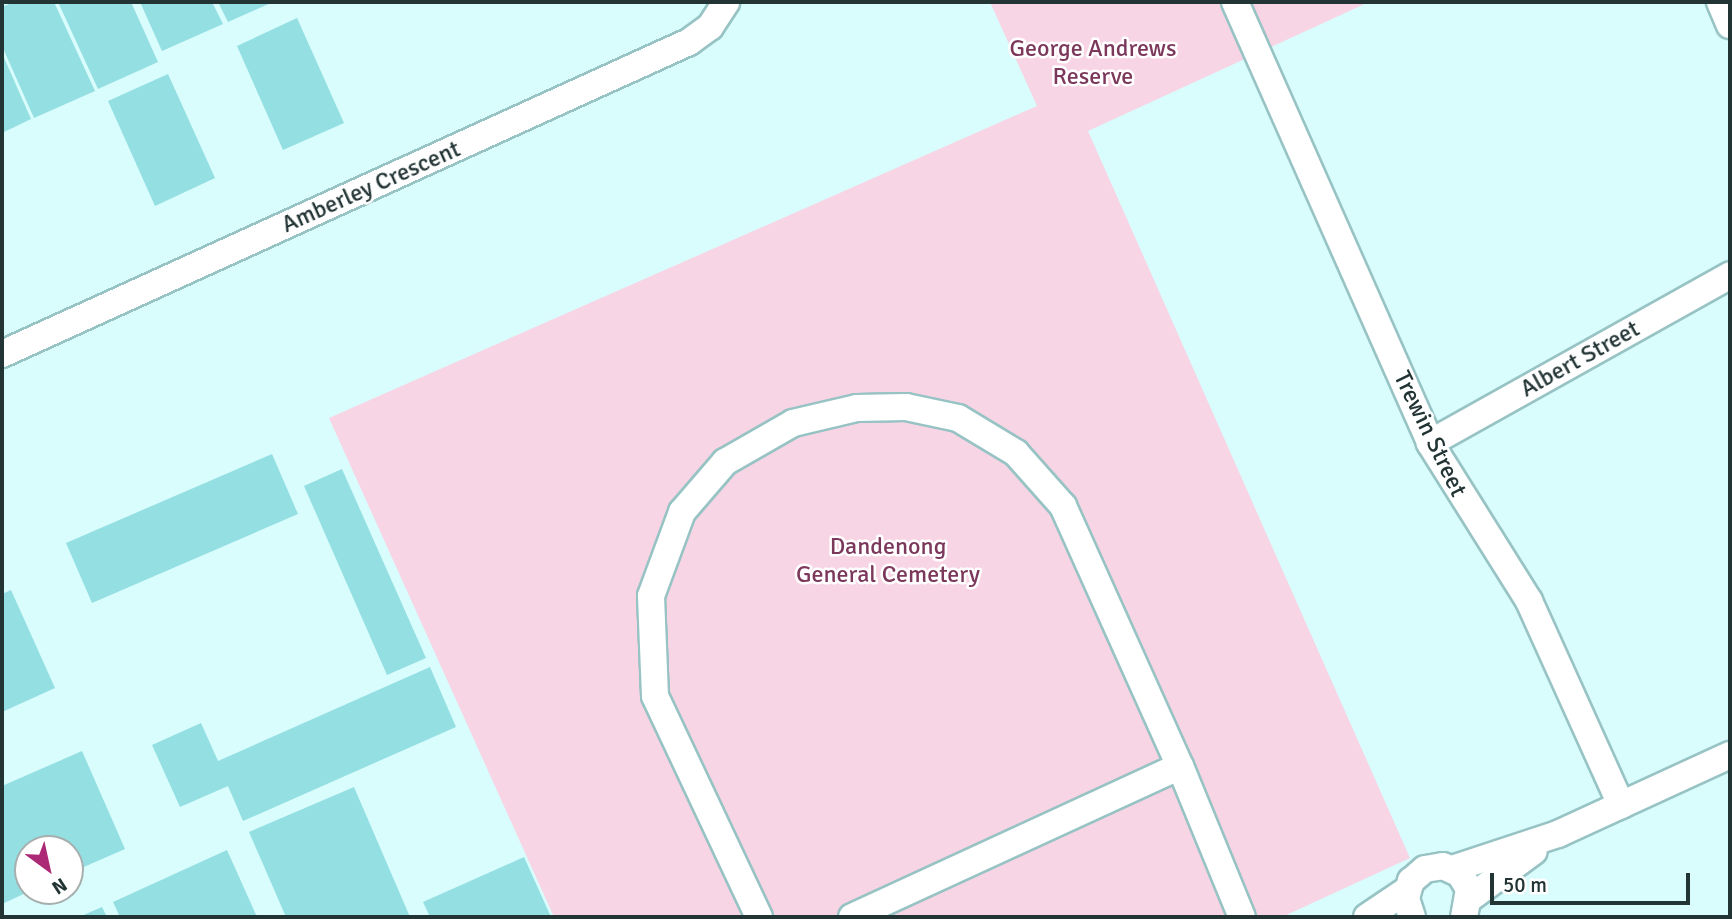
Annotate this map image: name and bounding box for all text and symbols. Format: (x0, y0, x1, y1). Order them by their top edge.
park label: George Andrews Reserve (1010, 35, 1176, 91)
street label: Amberley Crescent (277, 135, 465, 239)
street label: Albert Street (1515, 314, 1645, 404)
street label: Trewin Street (1387, 367, 1473, 501)
park label: Dandenong General Cemetery (796, 533, 980, 589)
north arrow (14, 835, 84, 905)
scale bar (1494, 860, 1694, 904)
text: N (47, 872, 71, 900)
text: 50 m (1503, 872, 1547, 898)

